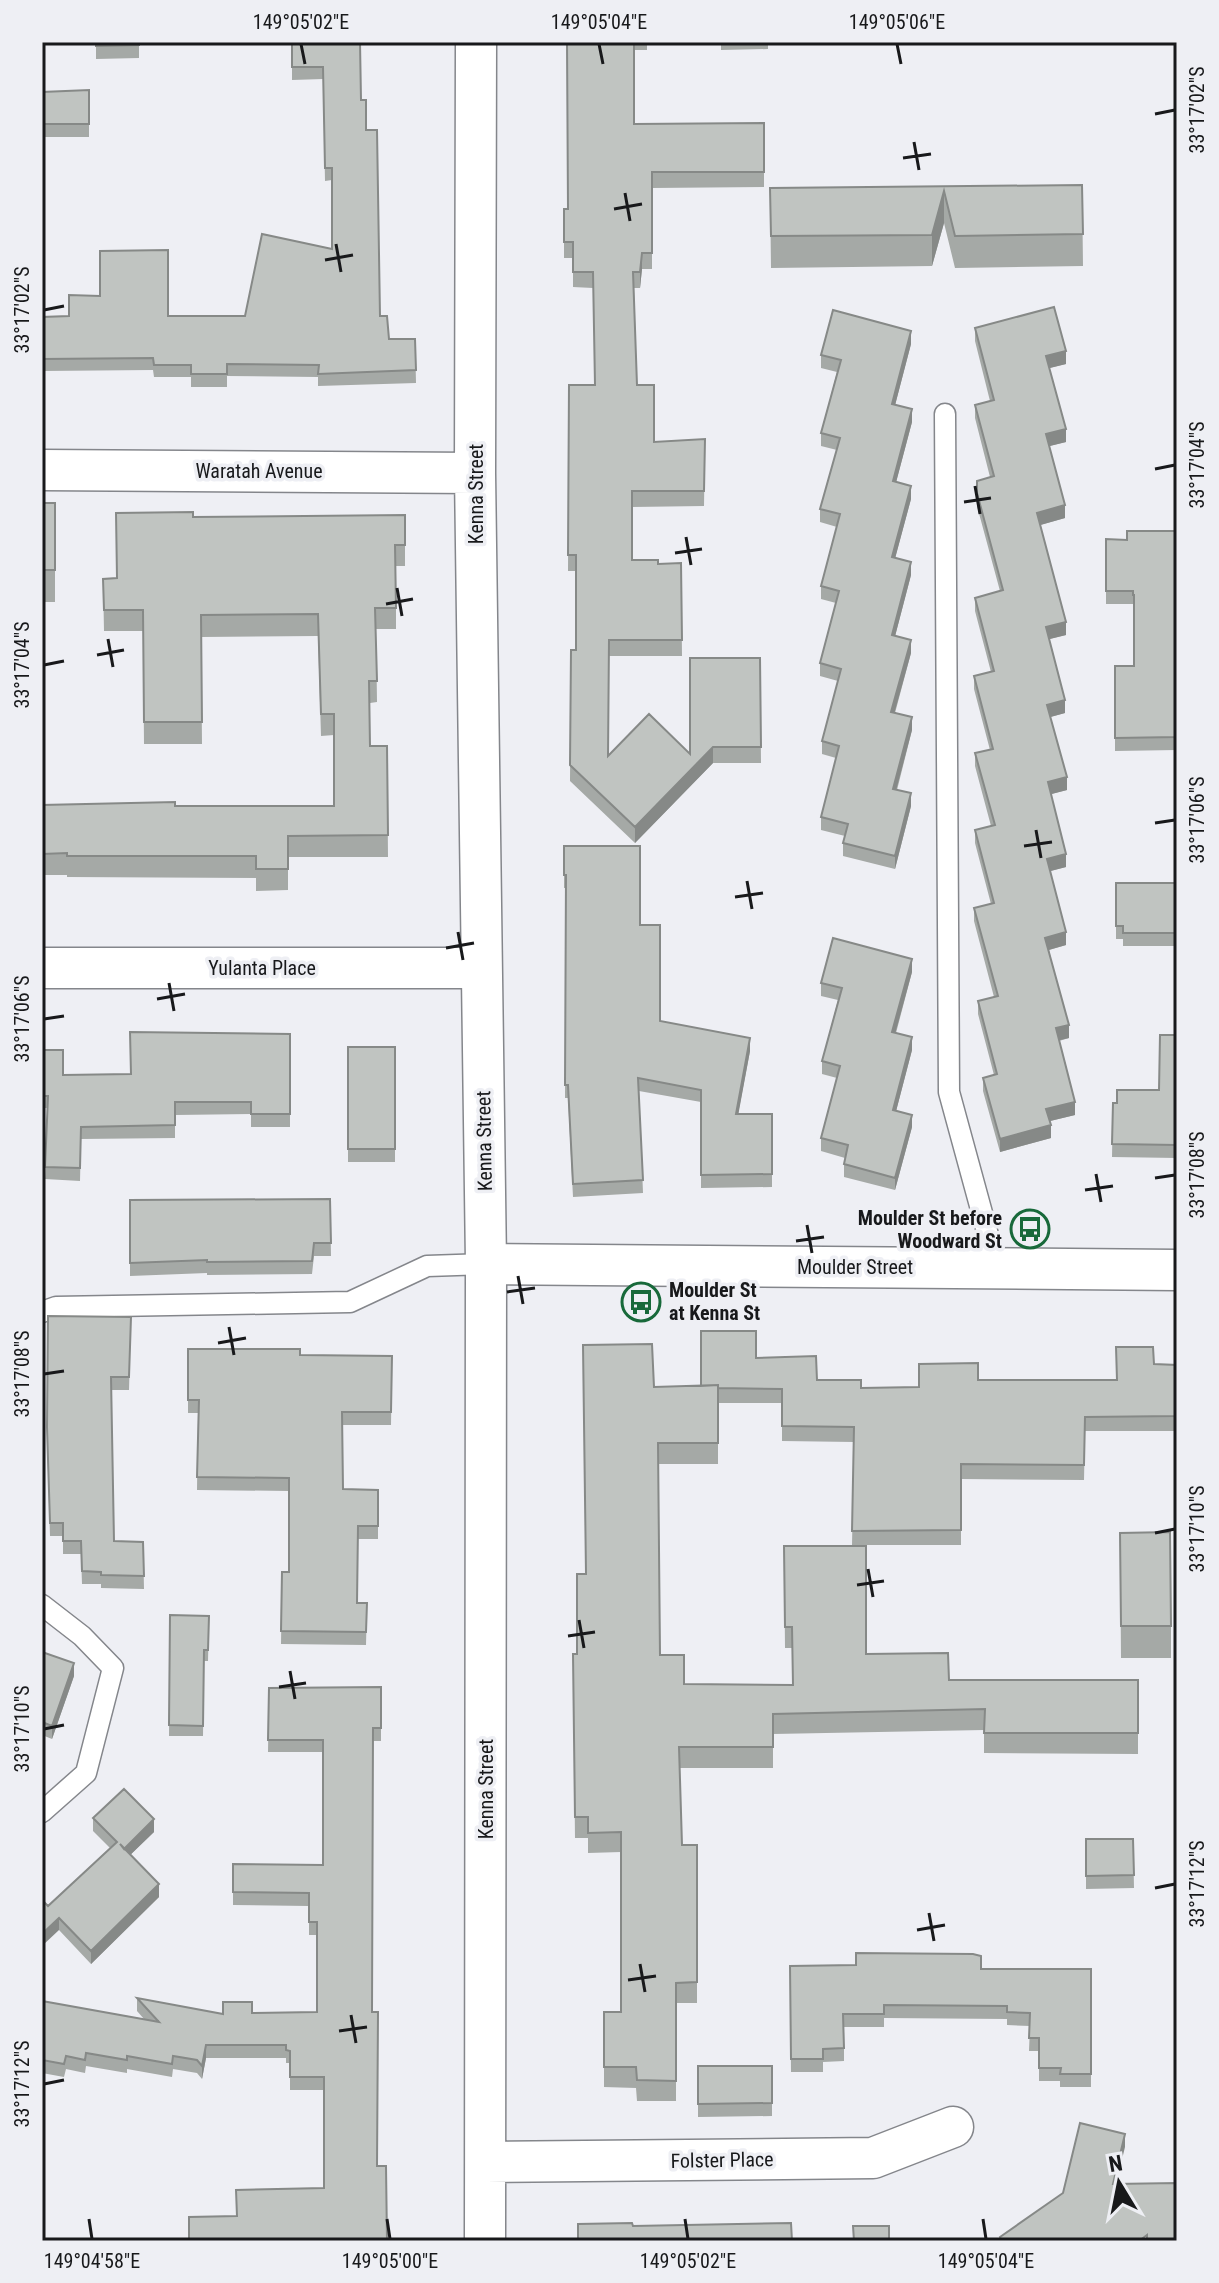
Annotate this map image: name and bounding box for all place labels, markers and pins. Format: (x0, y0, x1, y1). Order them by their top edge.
place label: Moulder St before Woodward St (858, 1206, 1002, 1253)
bus stop icon: Moulder St before Woodward St (1009, 1208, 1051, 1250)
place label: Moulder St at Kenna St (669, 1278, 760, 1325)
bus stop icon: Moulder St at Kenna St (620, 1281, 662, 1323)

